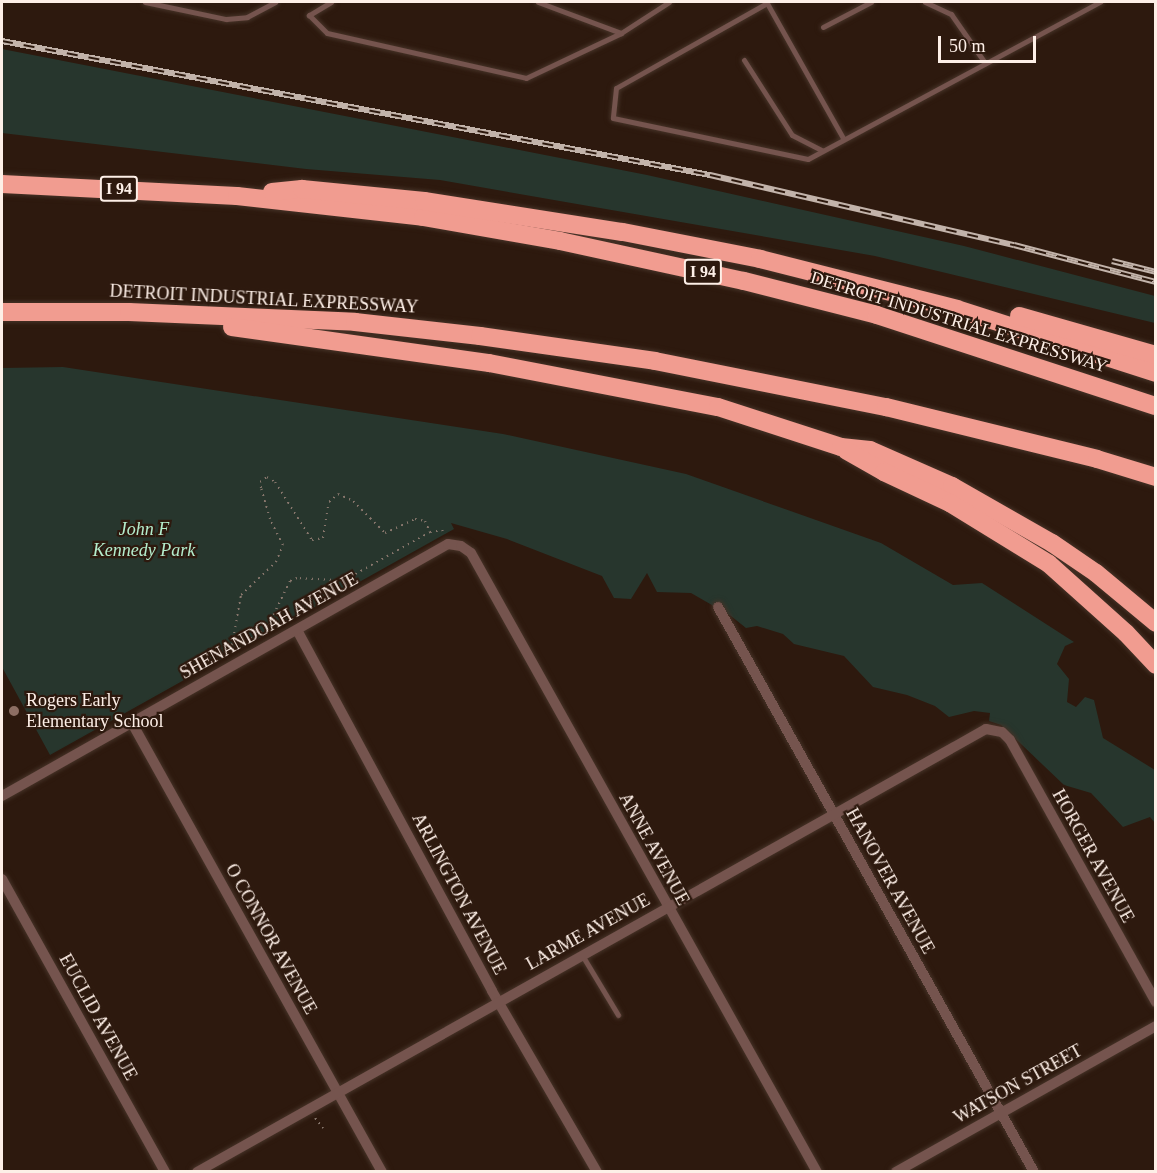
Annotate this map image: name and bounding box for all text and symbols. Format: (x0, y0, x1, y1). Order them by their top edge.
scale bar (941, 24, 1038, 62)
text: 50 m (949, 36, 986, 56)
road number: I 94 (100, 176, 138, 202)
road number: I 94 (684, 259, 722, 285)
street label: DETROIT INDUSTRIAL EXPRESSWAY (807, 266, 1111, 378)
street label: DETROIT INDUSTRIAL EXPRESSWAY (108, 280, 420, 318)
park label: John F Kennedy Park (93, 519, 195, 562)
street label: SHENANDOAH AVENUE (176, 568, 362, 684)
place label: Rogers Early Elementary School (26, 690, 163, 732)
marker: Rogers Early Elementary School (7, 704, 21, 718)
street label: HORGER AVENUE (1047, 785, 1139, 927)
street label: ANNE AVENUE (614, 789, 694, 909)
street label: HANOVER AVENUE (841, 804, 939, 958)
street label: ARLINGTON AVENUE (407, 809, 511, 979)
street label: O CONNOR AVENUE (220, 860, 322, 1018)
street label: LARME AVENUE (522, 889, 654, 975)
street label: EUCLID AVENUE (54, 950, 142, 1084)
street label: WATSON STREET (950, 1040, 1086, 1128)

